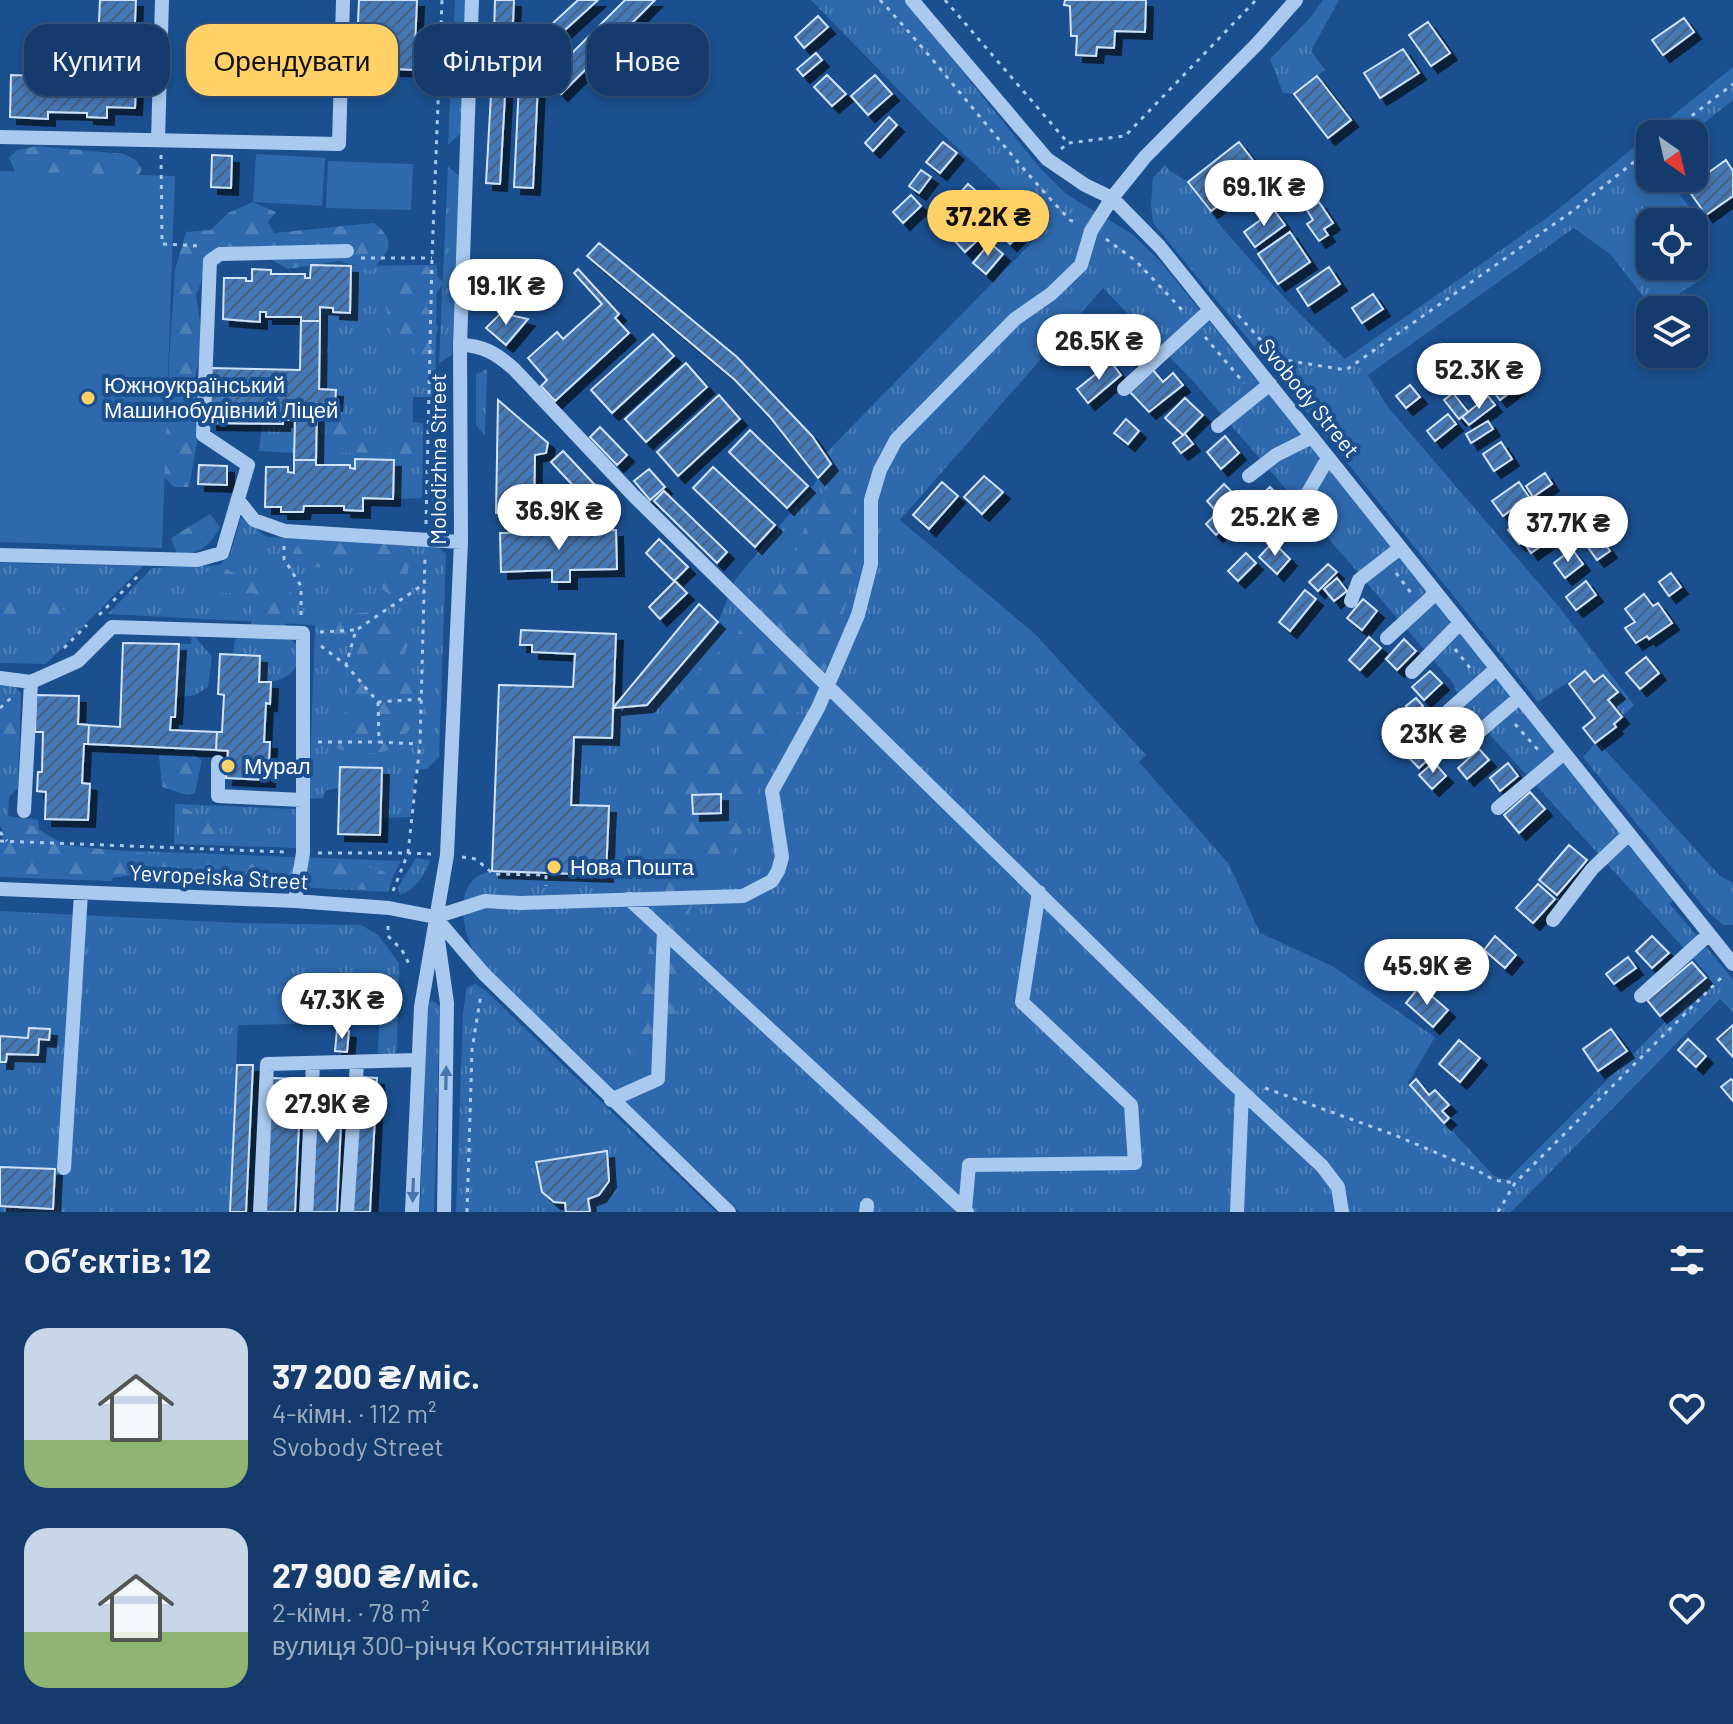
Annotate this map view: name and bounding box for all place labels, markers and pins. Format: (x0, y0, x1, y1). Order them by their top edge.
pin: 69.1K ₴ (1190, 160, 1338, 228)
pin: 37.2K ₴ (914, 190, 1062, 258)
pin: 19.1K ₴ (432, 259, 580, 327)
pin: 26.5K ₴ (1025, 314, 1173, 382)
pin: 52.3K ₴ (1405, 343, 1553, 411)
place label: Южноукраїнський Машинобудівний Ліцей (104, 371, 338, 423)
marker: Южноукраїнський Машинобудівний Ліцей (79, 389, 97, 407)
pin: 36.9K ₴ (485, 484, 633, 552)
pin: 25.2K ₴ (1201, 490, 1349, 558)
pin: 37.7K ₴ (1494, 496, 1642, 564)
pin: 23K ₴ (1377, 707, 1489, 775)
place label: Мурал (244, 752, 311, 779)
marker: Мурал (219, 757, 237, 775)
place label: Нова Пошта (570, 853, 695, 879)
marker: Нова Пошта (545, 858, 563, 876)
pin: 45.9K ₴ (1353, 939, 1501, 1007)
pin: 47.3K ₴ (268, 973, 416, 1041)
pin: 27.9K ₴ (253, 1077, 401, 1145)

